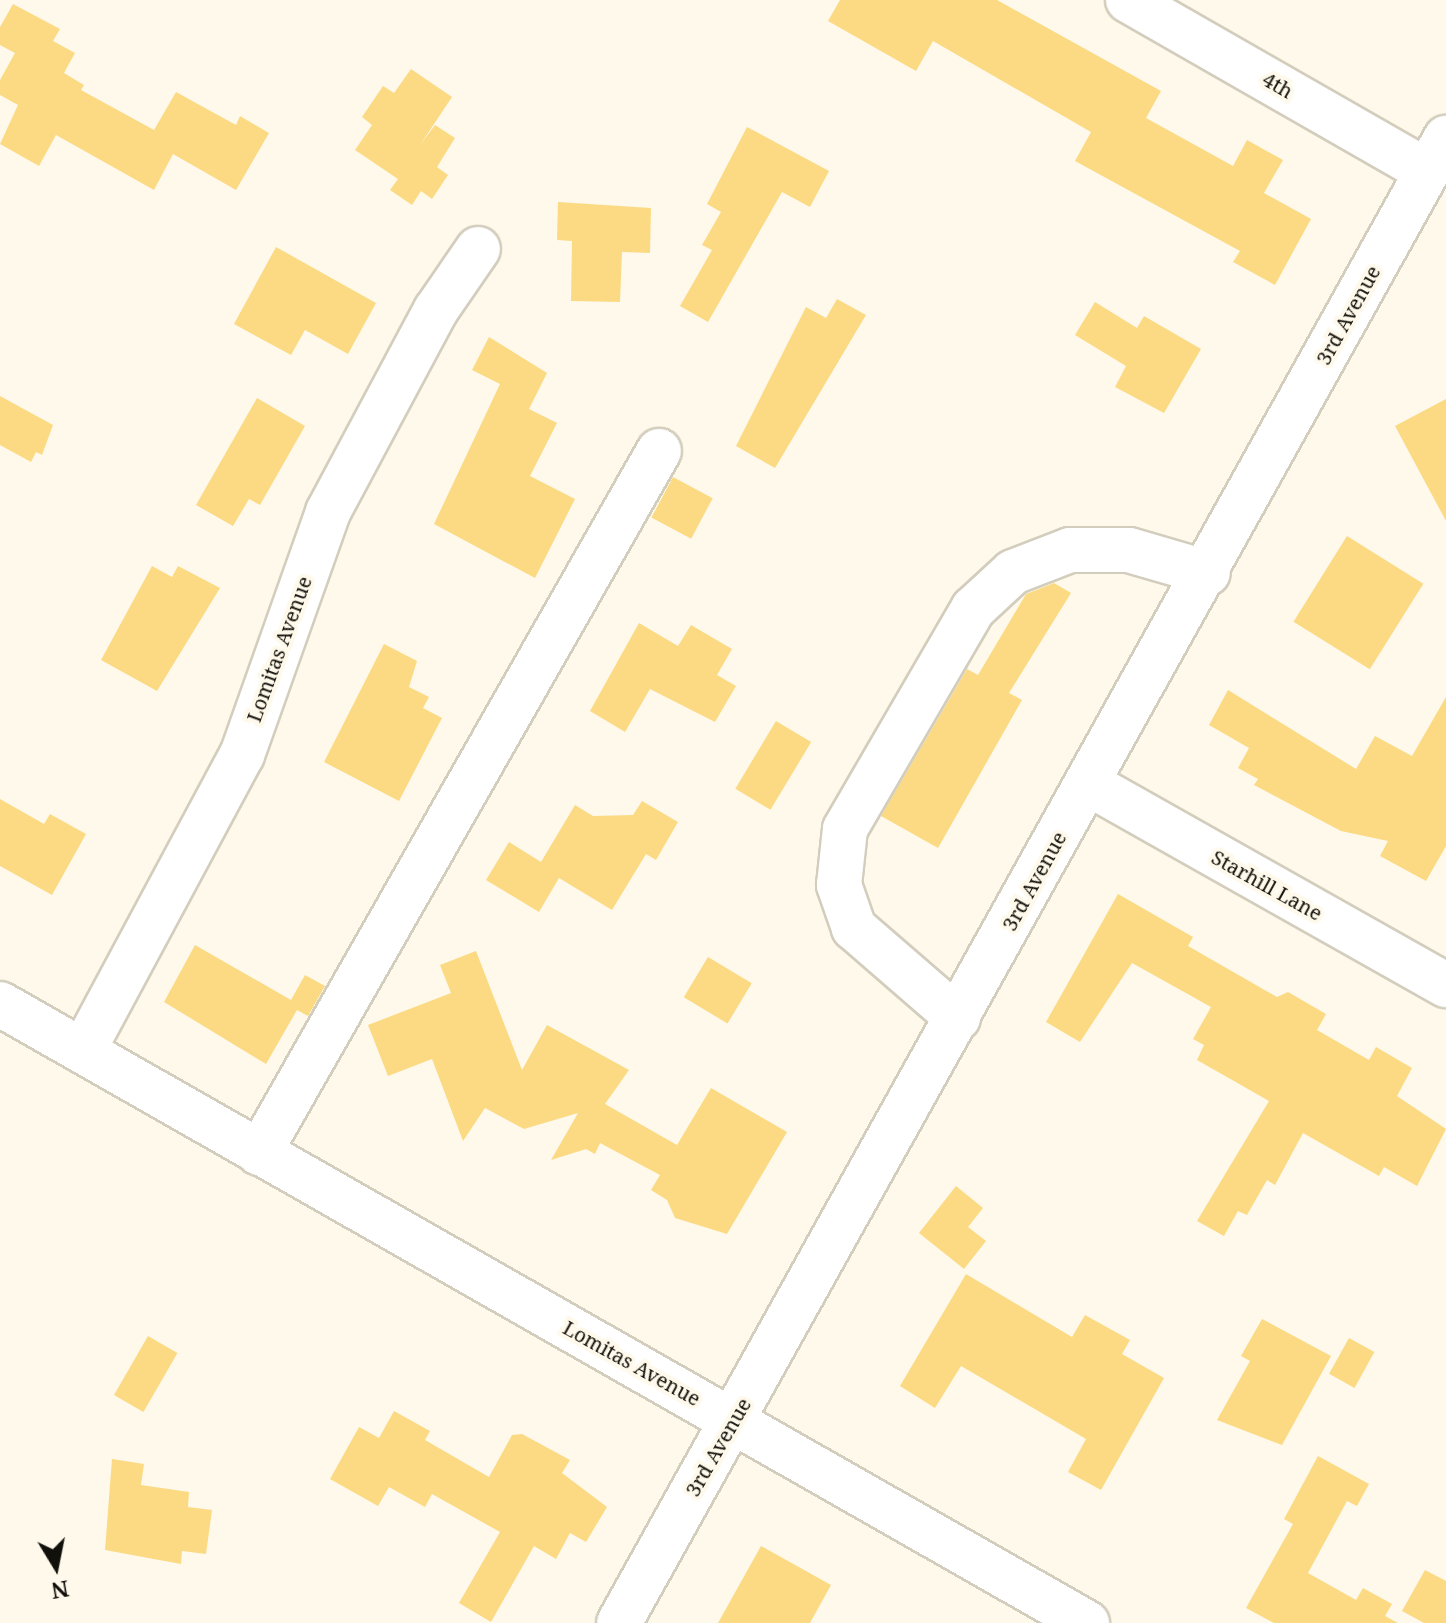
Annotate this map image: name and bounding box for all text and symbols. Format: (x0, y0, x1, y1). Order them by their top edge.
street label: 4th (1259, 67, 1297, 103)
street label: 3rd Avenue (1311, 261, 1385, 369)
street label: Lomitas Avenue (242, 573, 316, 725)
street label: 3rd Avenue (997, 827, 1071, 935)
street label: Starhill Lane (1208, 845, 1326, 925)
street label: Lomitas Avenue (559, 1315, 705, 1411)
street label: 3rd Avenue (680, 1394, 756, 1500)
north arrow (16, 1527, 96, 1607)
text: N (49, 1574, 71, 1607)

